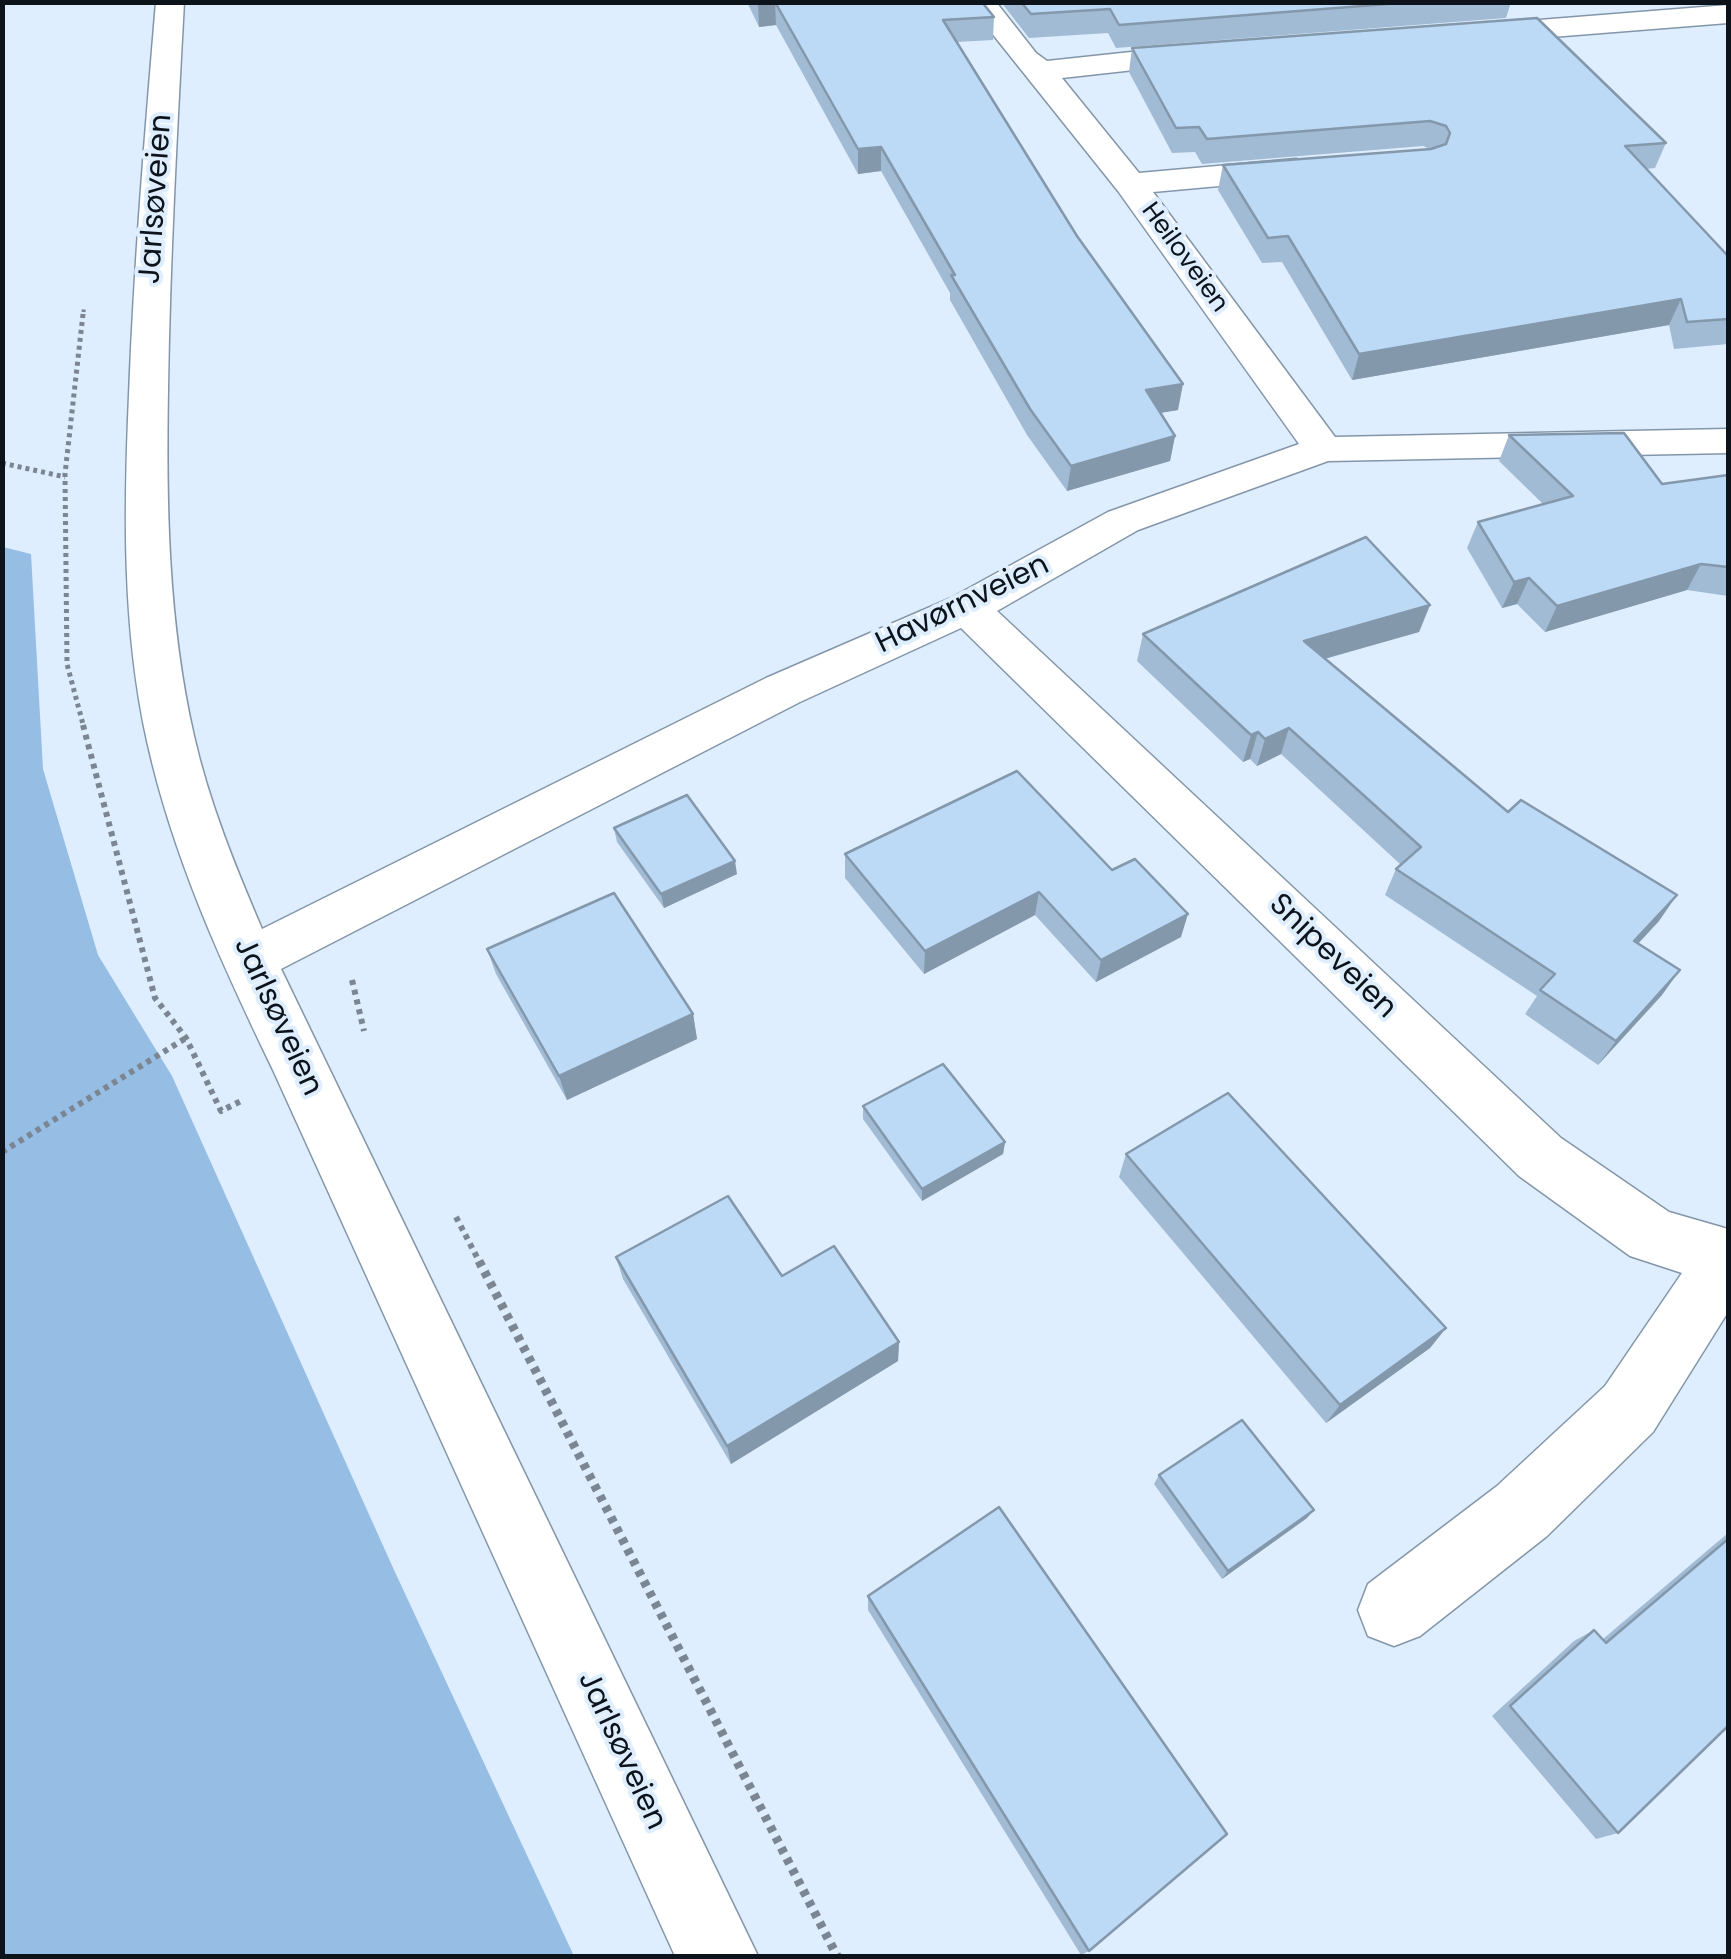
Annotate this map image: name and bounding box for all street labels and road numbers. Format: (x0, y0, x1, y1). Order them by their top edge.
street label: Jarlsøveien (133, 113, 181, 285)
street label: Heiloveien (1134, 197, 1234, 319)
street label: Havørnveien (871, 548, 1055, 662)
street label: Snipeveien (1261, 887, 1403, 1027)
street label: Jarlsøveien (225, 932, 329, 1102)
street label: Jarlsøveien (569, 1666, 673, 1836)

